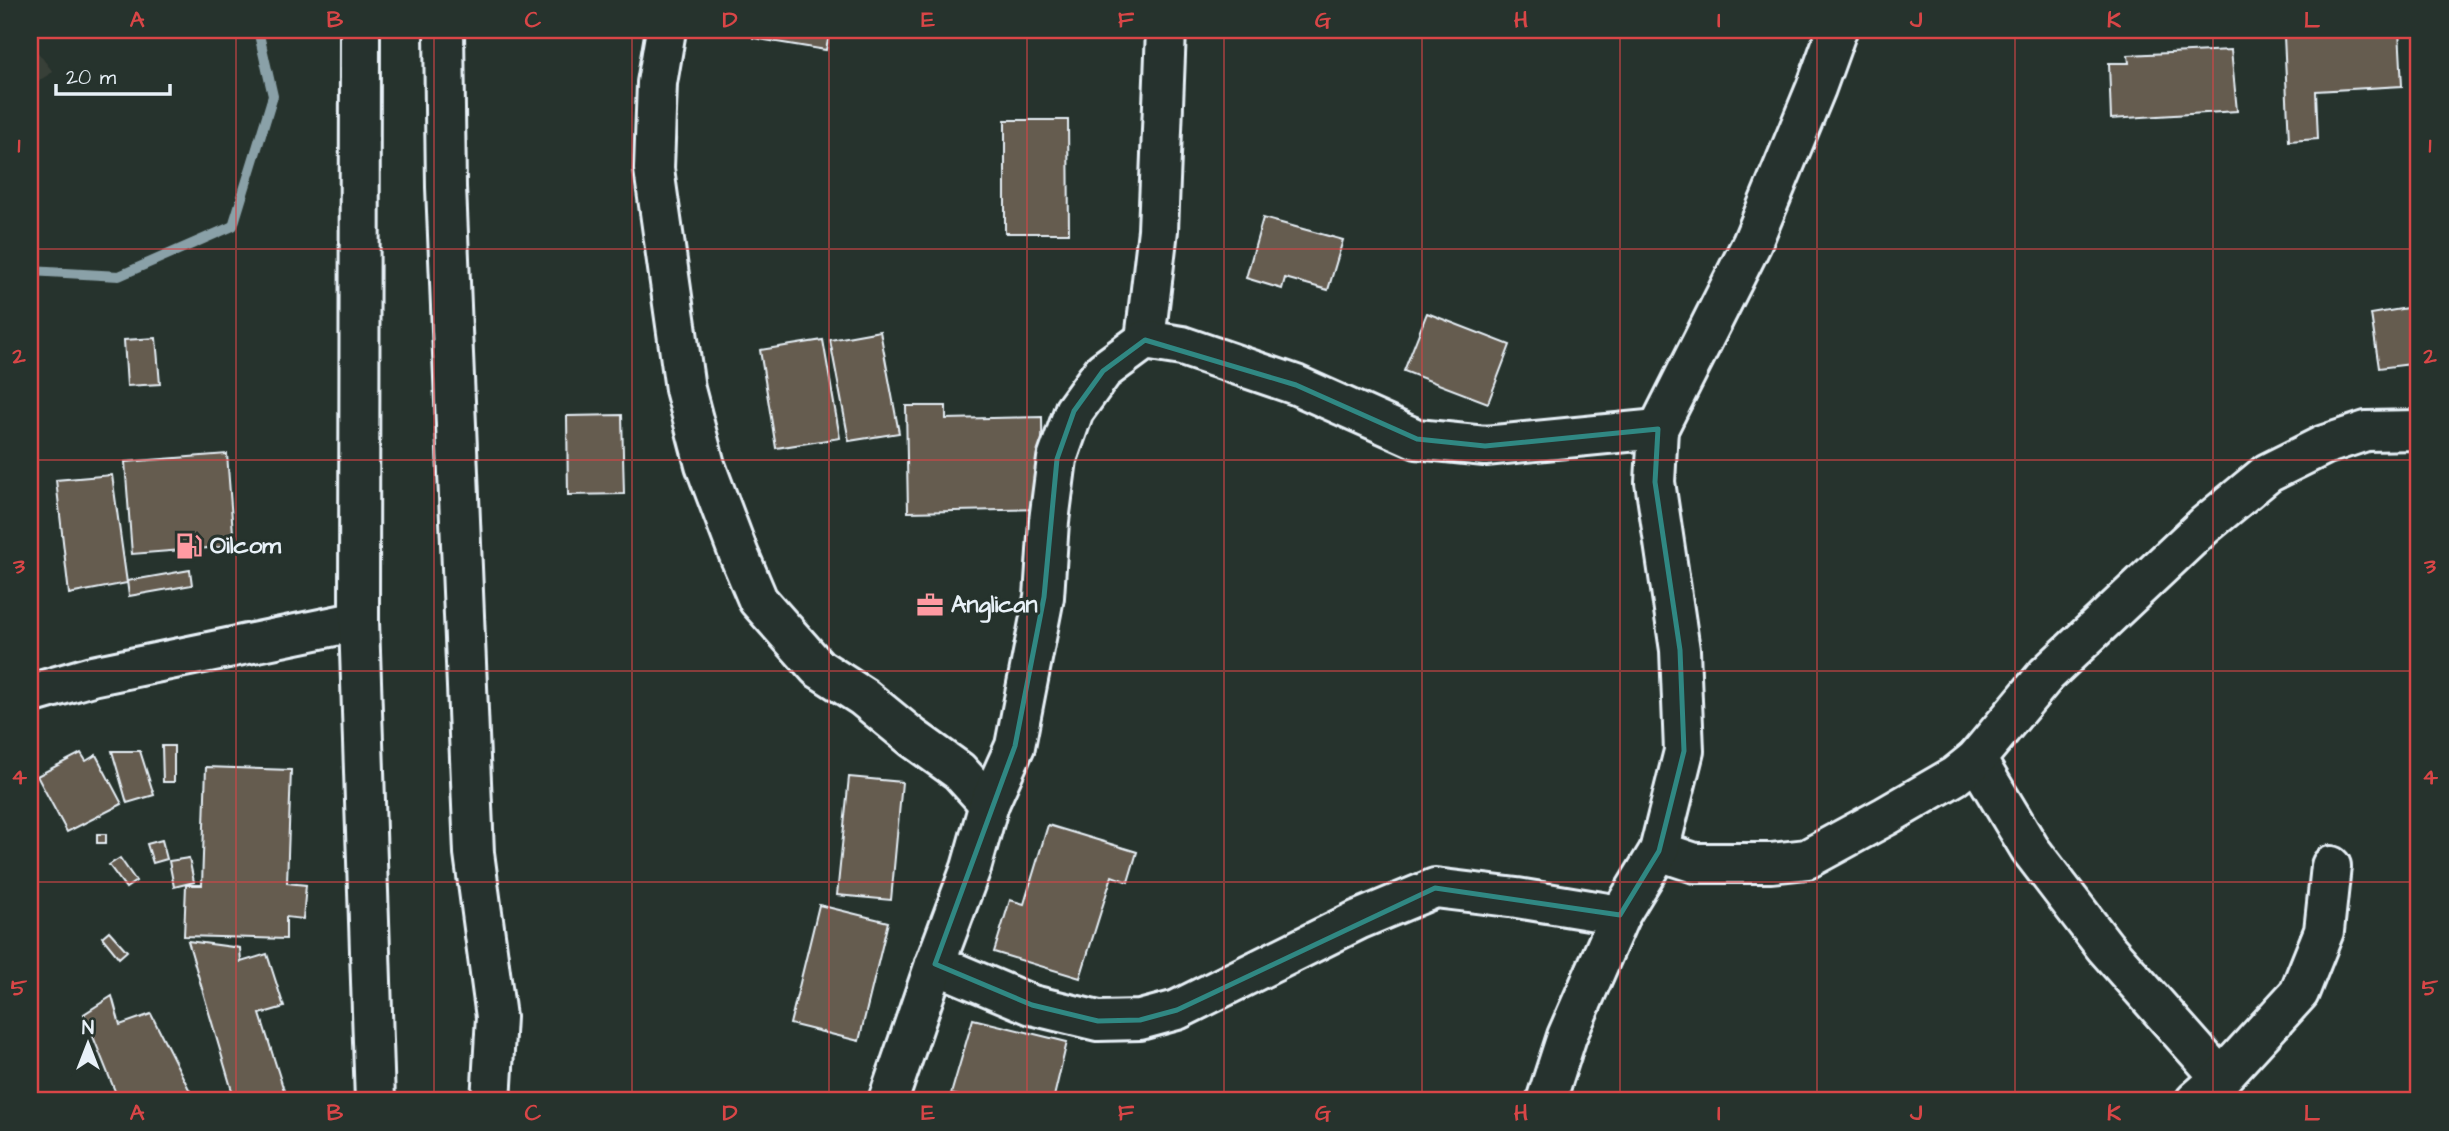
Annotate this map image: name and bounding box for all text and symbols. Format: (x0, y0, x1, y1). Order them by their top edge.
text: A (130, 4, 145, 36)
text: B (327, 4, 344, 36)
text: C (525, 4, 542, 36)
text: D (723, 4, 738, 36)
text: E (921, 4, 935, 36)
text: F (1118, 4, 1135, 36)
text: G (1315, 4, 1331, 36)
text: H (1514, 4, 1528, 36)
text: I (1717, 4, 1721, 36)
text: J (1909, 4, 1923, 36)
text: K (2107, 4, 2122, 36)
text: L (2304, 4, 2320, 36)
scale bar (56, 52, 170, 96)
text: 20 m (66, 63, 117, 92)
text: 1 (18, 129, 21, 161)
text: 1 (2429, 129, 2432, 161)
text: 2 (11, 340, 26, 372)
text: 2 (2422, 340, 2437, 372)
place label: Oilcom (210, 529, 281, 563)
fuel station icon: Oilcom (174, 531, 204, 561)
text: 3 (12, 550, 25, 582)
text: 3 (2423, 550, 2436, 582)
place label: Anglican (951, 588, 1038, 623)
office icon: Anglican (915, 590, 945, 620)
text: 4 (11, 761, 27, 793)
text: 4 (2422, 761, 2438, 793)
text: 5 (11, 972, 28, 1004)
text: 5 (2422, 972, 2439, 1004)
north arrow (52, 1009, 122, 1078)
text: N (82, 1015, 94, 1042)
text: A (130, 1097, 145, 1129)
text: B (327, 1097, 344, 1129)
text: C (525, 1097, 542, 1129)
text: D (723, 1097, 738, 1129)
text: E (921, 1097, 935, 1129)
text: F (1118, 1097, 1135, 1129)
text: G (1315, 1097, 1331, 1129)
text: H (1514, 1097, 1528, 1129)
text: I (1717, 1097, 1721, 1129)
text: J (1909, 1097, 1923, 1129)
text: K (2107, 1097, 2122, 1129)
text: L (2304, 1097, 2320, 1129)

